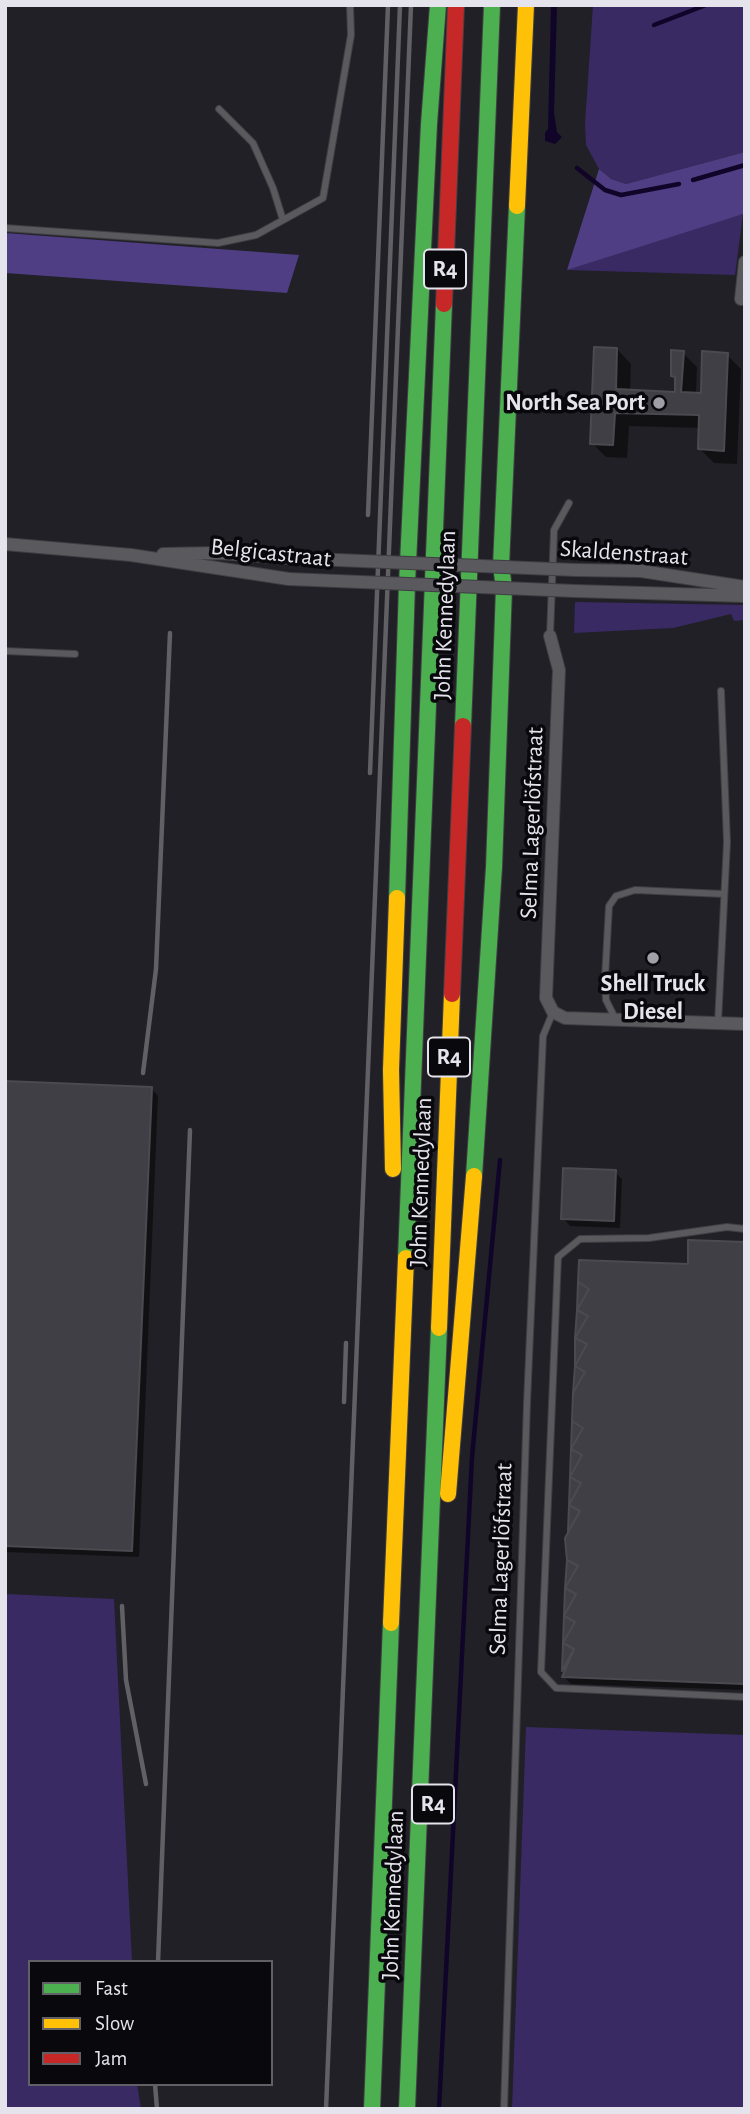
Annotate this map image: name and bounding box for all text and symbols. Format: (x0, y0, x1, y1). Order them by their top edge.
road number: R4 (424, 250, 466, 288)
place label: North Sea Port (505, 389, 645, 417)
marker: North Sea Port (651, 395, 667, 411)
street label: John Kennedylaan (428, 530, 462, 700)
street label: Belgicastraat (209, 532, 333, 574)
street label: Skaldenstraat (559, 534, 689, 572)
street label: Selma Lagerlöfstraat (514, 727, 550, 919)
marker: Shell Truck Diesel (645, 950, 661, 966)
place label: Shell Truck Diesel (601, 970, 705, 1026)
road number: R4 (428, 1038, 470, 1076)
street label: John Kennedylaan (404, 1097, 438, 1267)
street label: Selma Lagerlöfstraat (483, 1463, 519, 1655)
road number: R4 (412, 1784, 454, 1824)
street label: John Kennedylaan (376, 1810, 410, 1980)
legend (28, 1960, 273, 2086)
text: Fast (95, 1978, 128, 1999)
text: Slow (95, 2013, 134, 2034)
text: Jam (95, 2048, 127, 2069)

